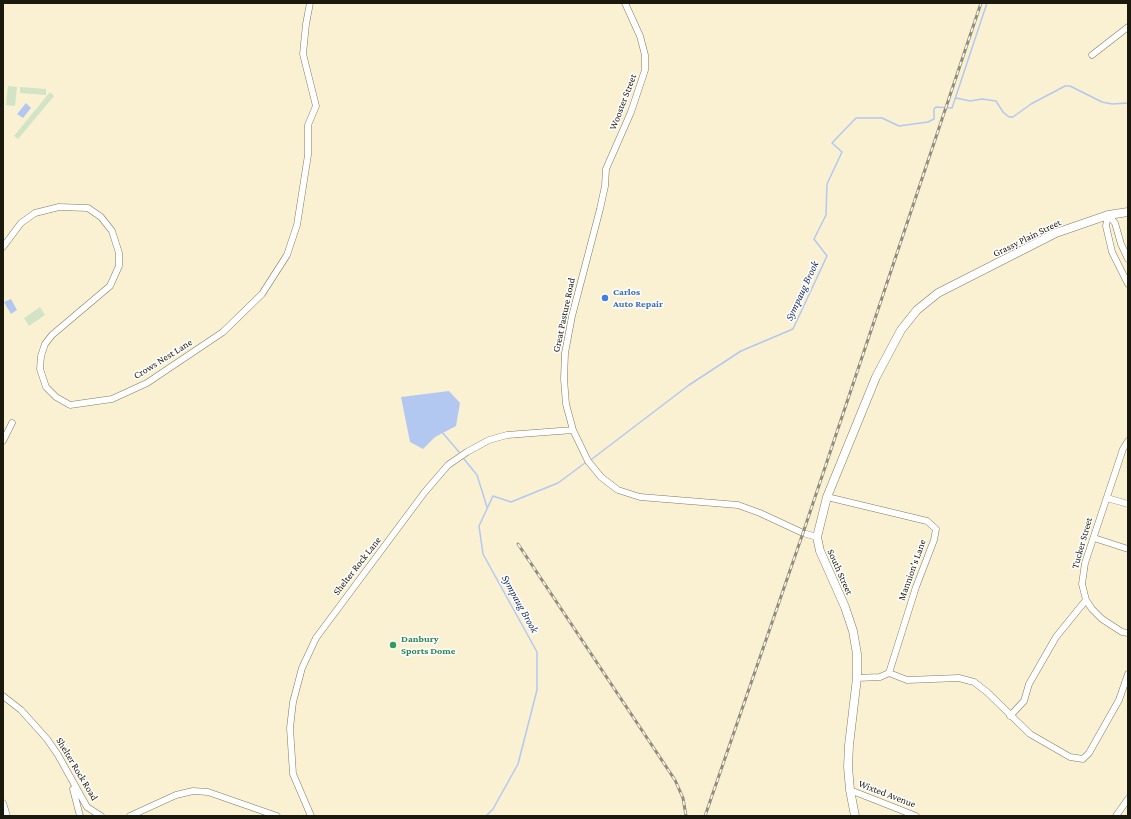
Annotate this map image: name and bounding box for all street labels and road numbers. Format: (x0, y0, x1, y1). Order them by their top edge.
street label: Wooster Street (607, 72, 639, 132)
street label: Grassy Plain Street (991, 216, 1063, 260)
street label: Great Pasture Road (550, 277, 578, 353)
street label: Crows Nest Lane (132, 336, 194, 382)
street label: Tucker Street (1069, 516, 1095, 570)
street label: Shelter Rock Lane (331, 534, 383, 598)
street label: Mannion's Lane (895, 538, 929, 602)
street label: South Street (825, 547, 855, 597)
street label: Shelter Rock Road (53, 735, 101, 803)
street label: Wixted Avenue (857, 778, 917, 810)

